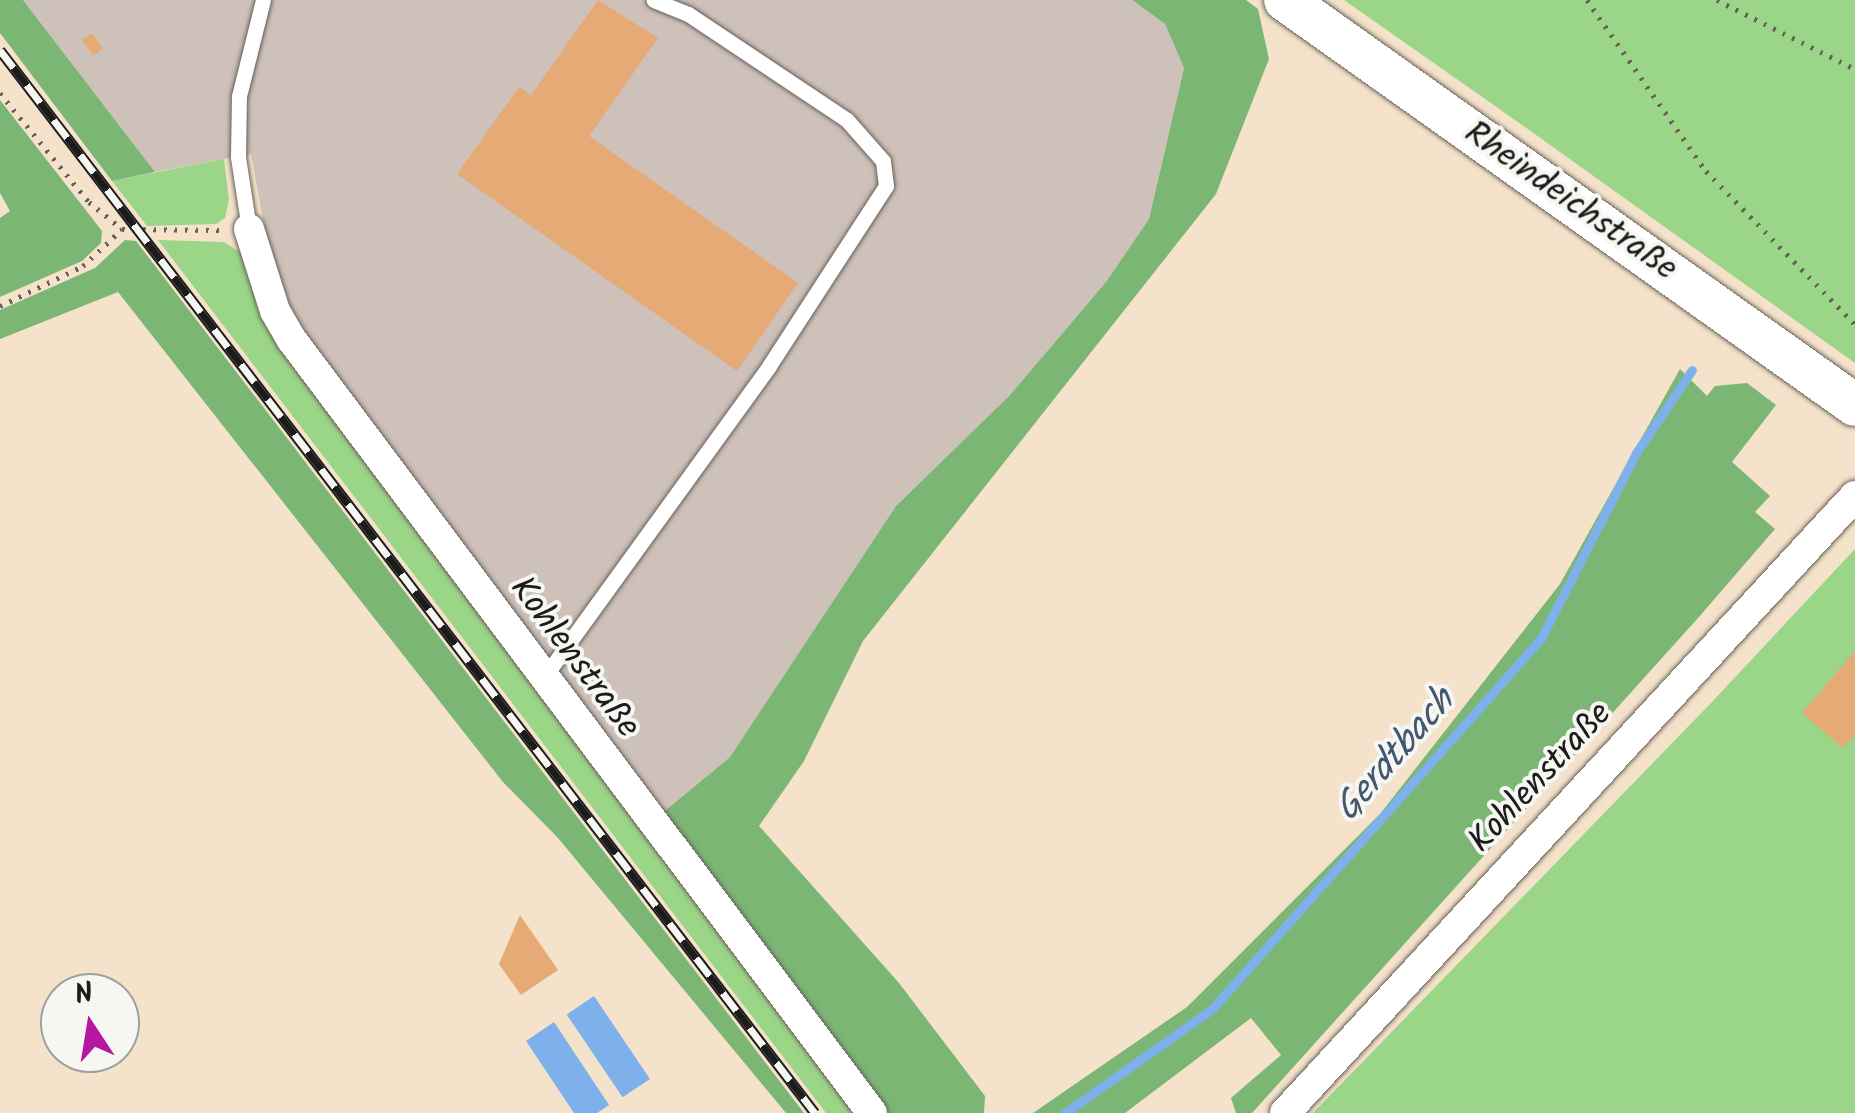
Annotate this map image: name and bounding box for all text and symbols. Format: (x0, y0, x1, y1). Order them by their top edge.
street label: Rheindeichstraße (1455, 113, 1685, 291)
street label: Kohlenstraße (500, 569, 648, 747)
water label: Gerdtbach (1326, 680, 1466, 832)
street label: Kohlenstraße (1461, 694, 1621, 862)
text: N (71, 971, 97, 1019)
north arrow (40, 973, 140, 1073)

